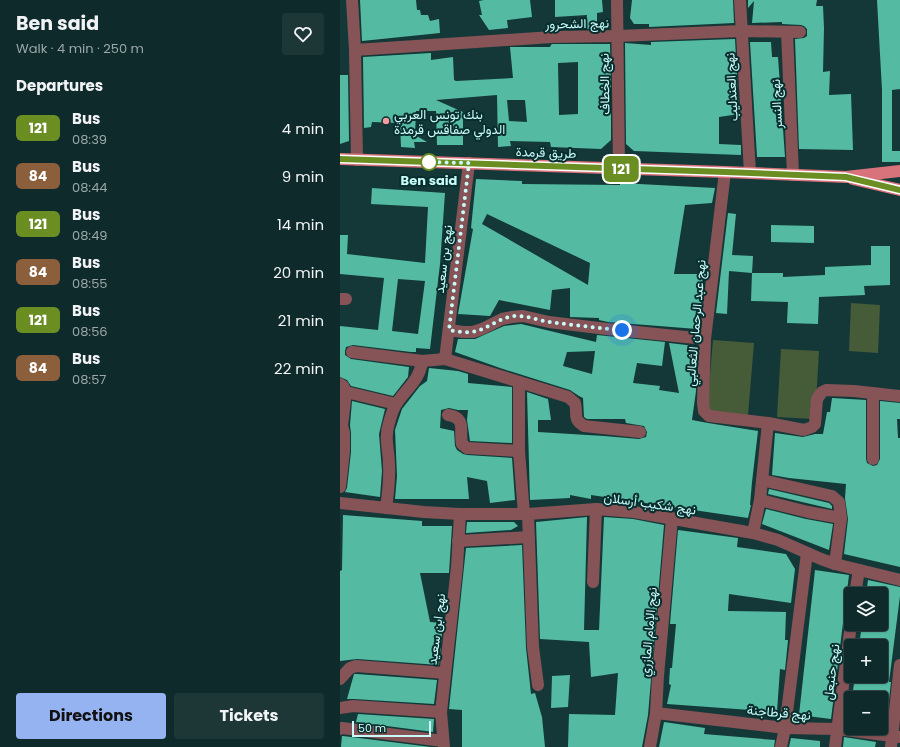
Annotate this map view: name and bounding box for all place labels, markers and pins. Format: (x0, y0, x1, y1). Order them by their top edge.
place label: بنك تونس العربي الدولي صفاقس قرمدة (394, 105, 505, 140)
marker: بنك تونس العربي الدولي صفاقس قرمدة (381, 116, 391, 126)
marker: Ben said (420, 153, 438, 171)
place label: Ben said (401, 171, 458, 190)

